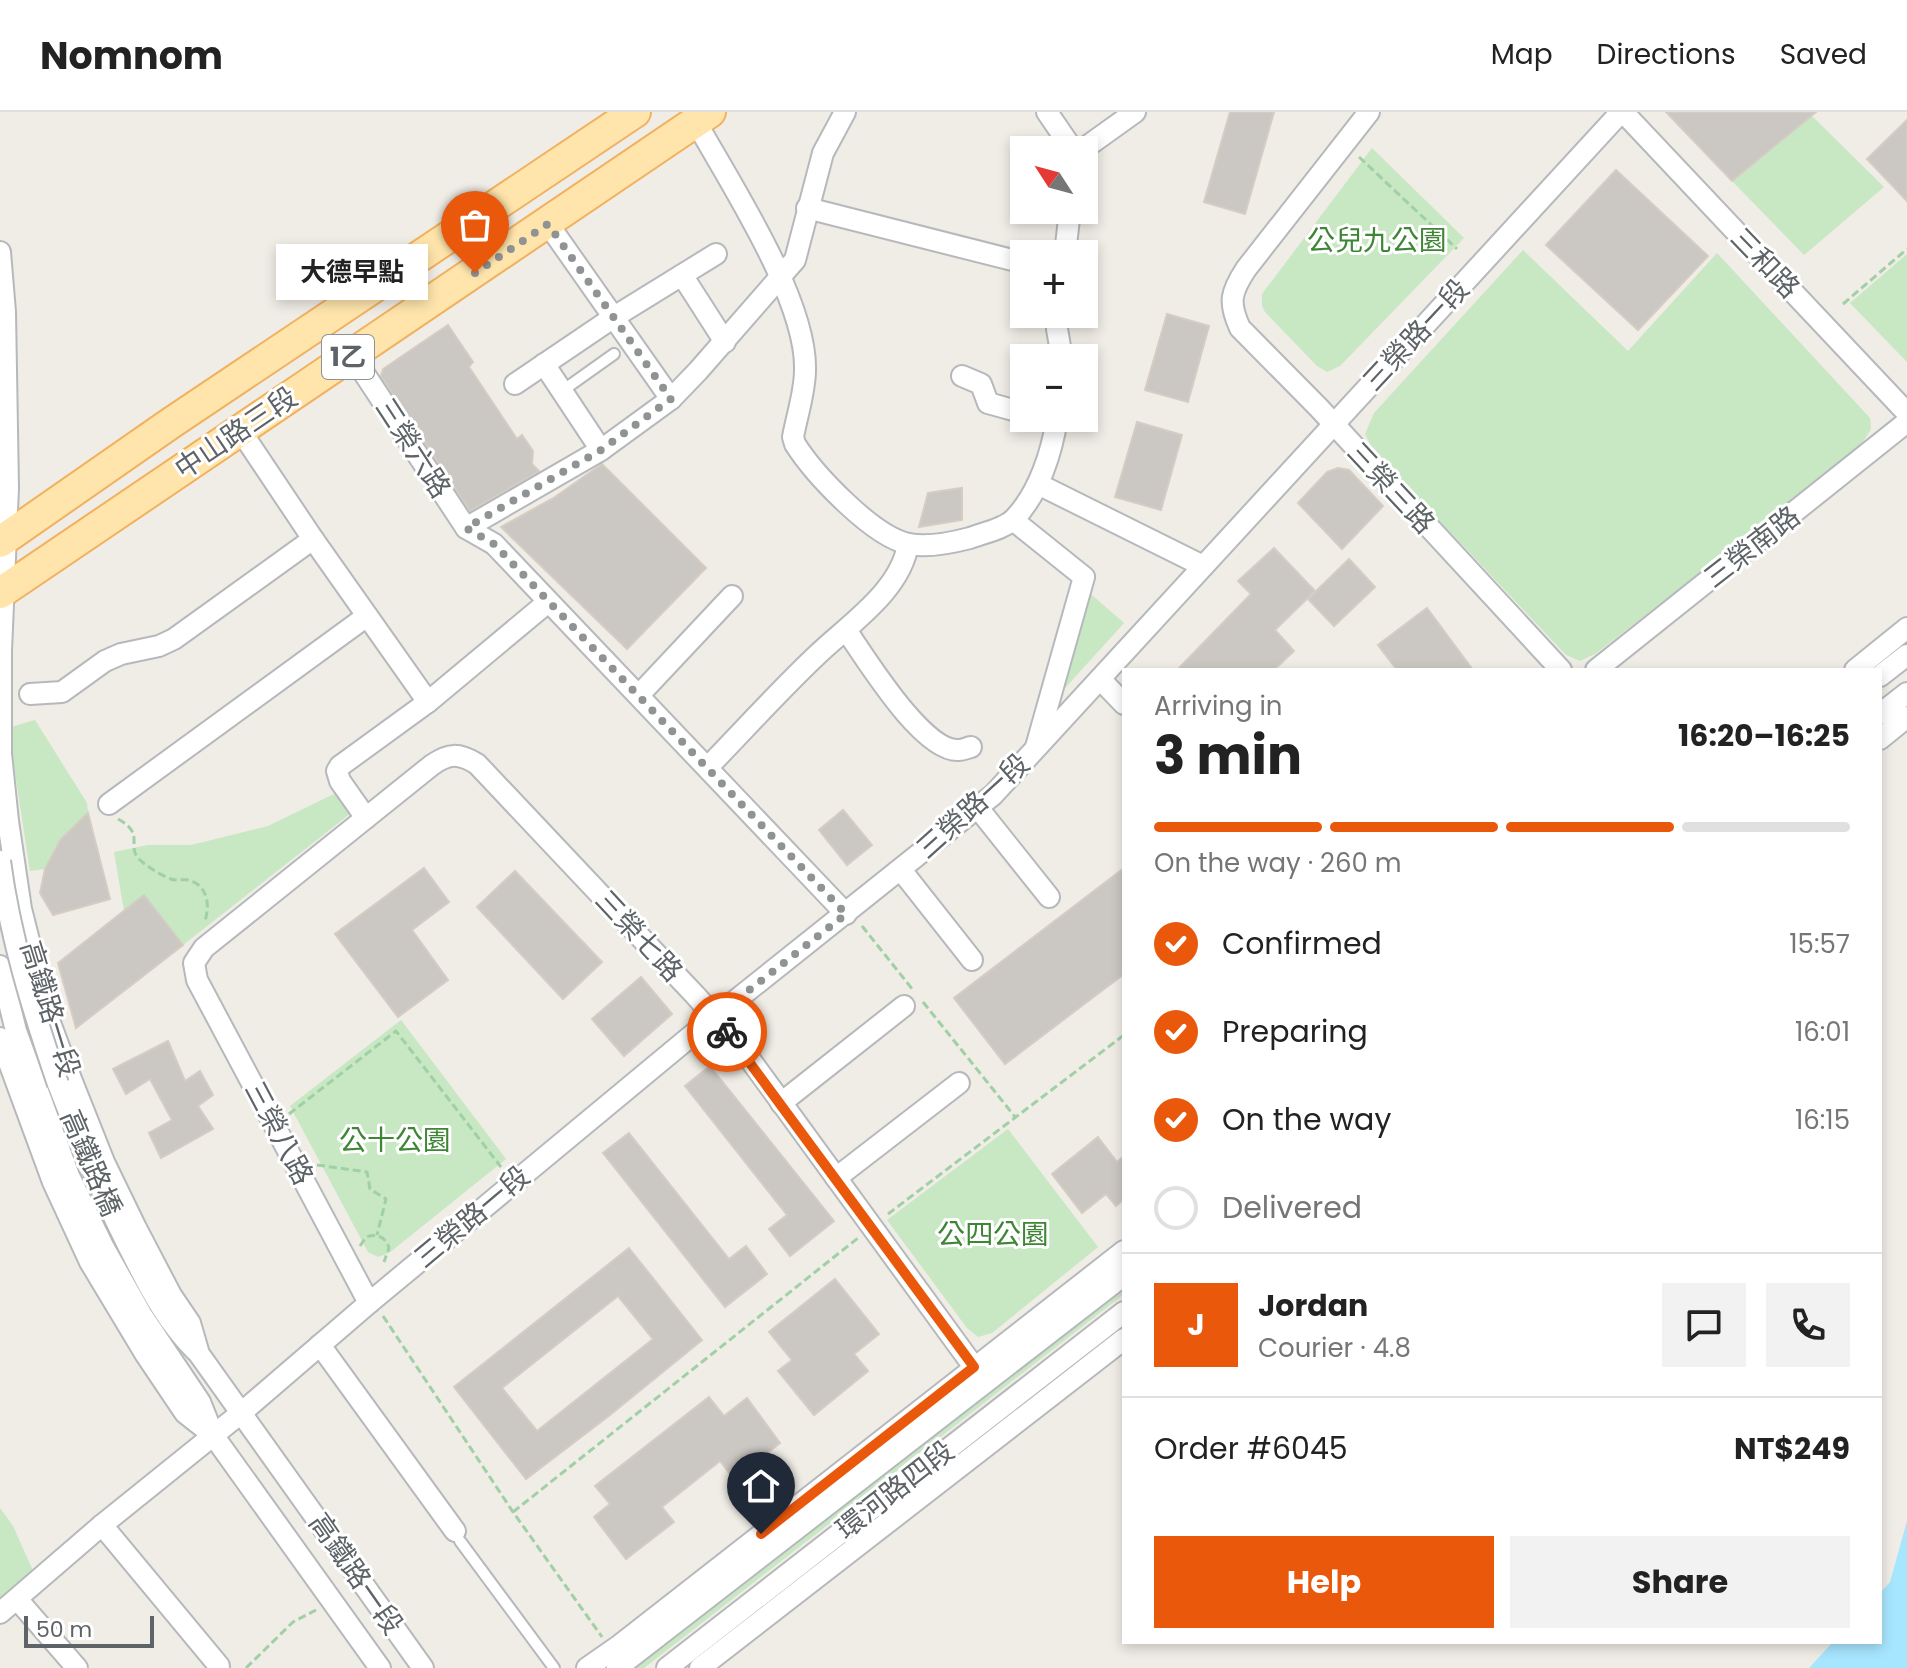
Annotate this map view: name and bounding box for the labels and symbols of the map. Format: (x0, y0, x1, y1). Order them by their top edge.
north arrow (1010, 136, 1098, 224)
pin (441, 191, 509, 273)
street label: 三和路 (1722, 219, 1808, 307)
park label: 公兒九公園 (1307, 221, 1447, 260)
callout: 大德早點 (275, 245, 427, 301)
street label: 三榮路一段 (1354, 271, 1478, 399)
road number: 1乙 (322, 335, 374, 379)
street label: 中山路三段 (167, 378, 305, 488)
street label: 三榮六路 (366, 390, 460, 506)
street label: 三榮三路 (1339, 434, 1443, 542)
street label: 三榮南路 (1696, 497, 1808, 597)
street label: 三榮路一段 (908, 745, 1038, 867)
street label: 三榮七路 (587, 882, 691, 990)
street label: 高鐵路一段 (11, 936, 89, 1082)
courier (687, 992, 767, 1072)
street label: 三榮八路 (235, 1074, 323, 1192)
street label: 高鐵路橋 (51, 1104, 131, 1222)
park label: 公十公園 (339, 1121, 451, 1160)
street label: 三榮路一段 (406, 1157, 538, 1277)
park label: 公四公園 (937, 1215, 1049, 1254)
street label: 環河路四段 (828, 1432, 962, 1548)
pin (727, 1452, 795, 1534)
street label: 高鐵路一段 (300, 1505, 412, 1643)
scale bar (24, 1612, 154, 1648)

